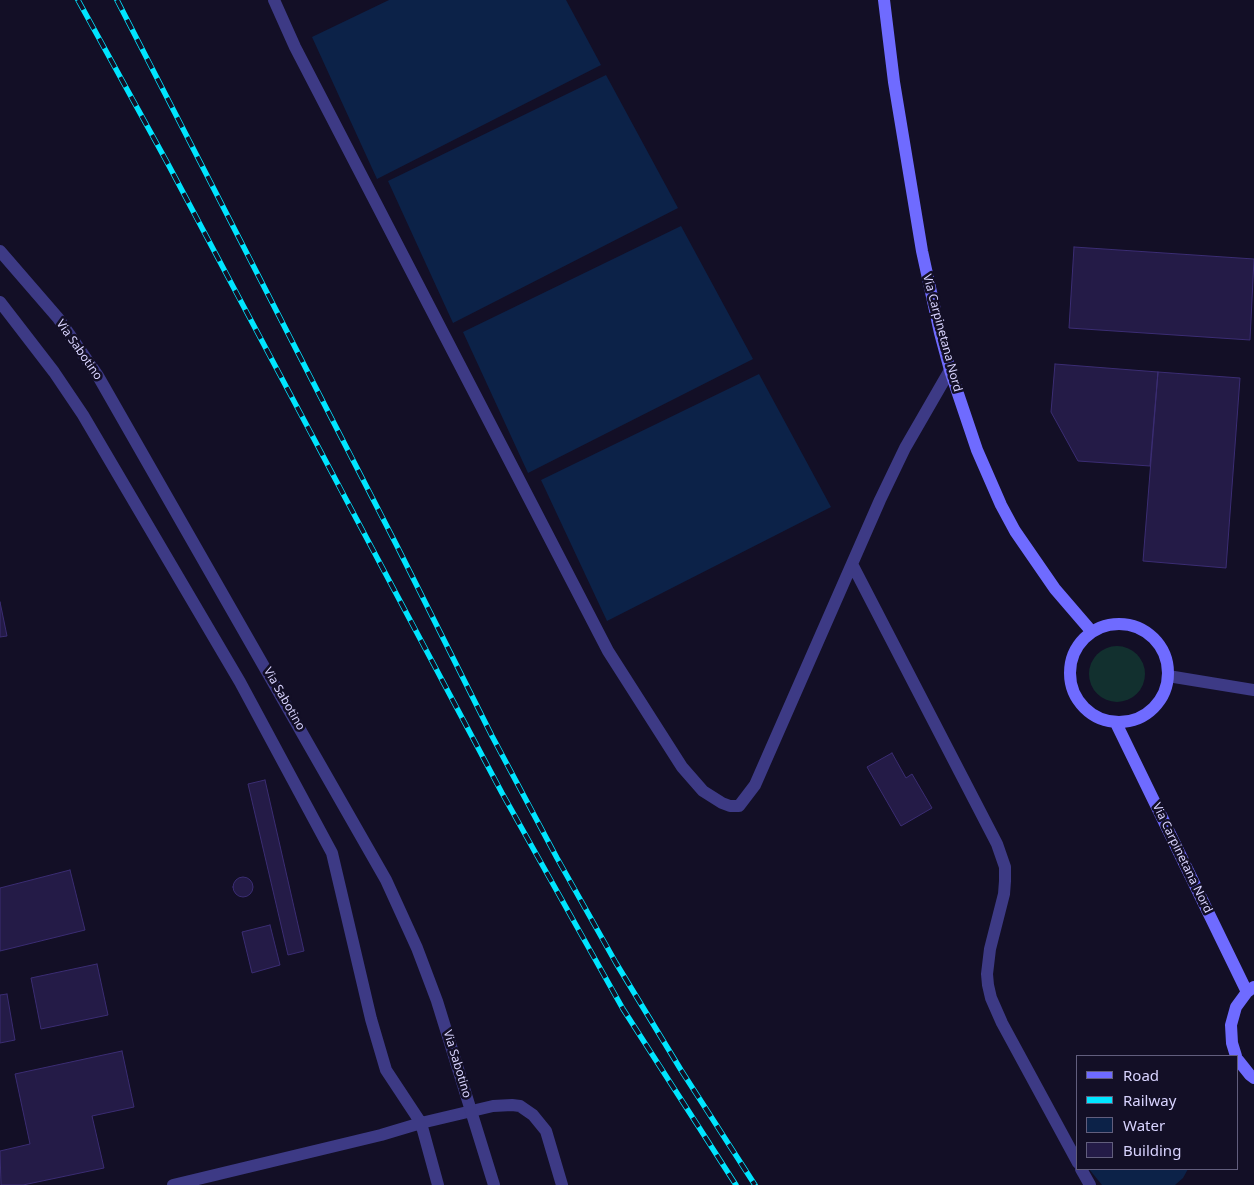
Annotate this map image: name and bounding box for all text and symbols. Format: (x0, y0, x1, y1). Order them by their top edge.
street label: Via Carpinetana Nord (919, 273, 965, 393)
street label: Via Sabotino (53, 317, 105, 383)
street label: Via Sabotino (260, 665, 308, 733)
street label: Via Carpinetana Nord (1149, 801, 1215, 915)
street label: Via Sabotino (440, 1028, 474, 1100)
legend (1076, 1055, 1239, 1170)
text: Road (1123, 1065, 1159, 1085)
text: Railway (1123, 1090, 1176, 1110)
text: Water (1123, 1115, 1165, 1135)
text: Building (1123, 1140, 1181, 1160)

